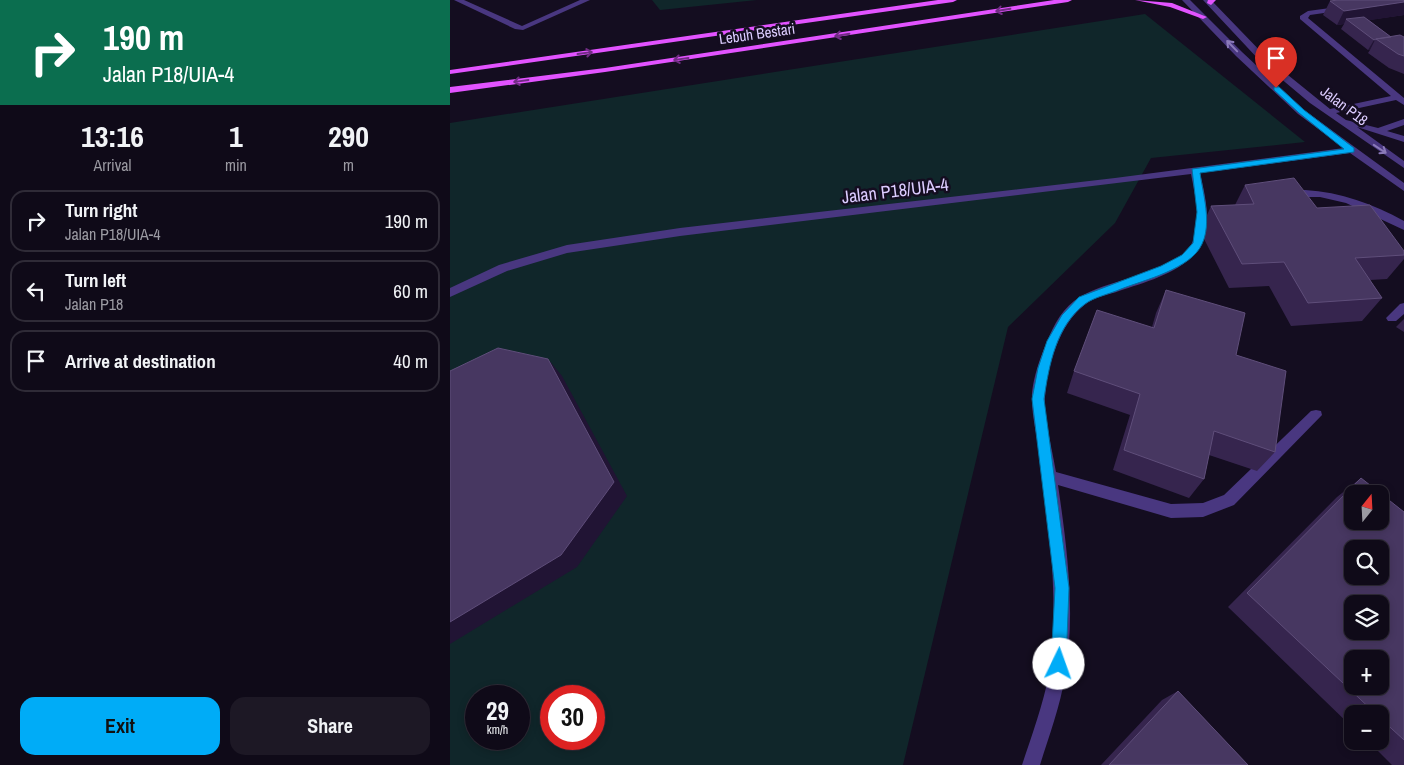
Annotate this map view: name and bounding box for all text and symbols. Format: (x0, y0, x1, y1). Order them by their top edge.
one-way arrow (995, 6, 1011, 16)
text: 190 m (103, 14, 184, 61)
street label: Lebuh Bestari (718, 18, 796, 49)
icon: right (20, 20, 85, 85)
one-way arrow (835, 30, 851, 40)
pin (1255, 37, 1297, 88)
one-way arrow (1226, 40, 1238, 52)
icon: arrive (1262, 44, 1290, 72)
one-way arrow (577, 48, 593, 58)
one-way arrow (674, 54, 690, 64)
text: Jalan P18/UIA-4 (103, 59, 234, 89)
one-way arrow (513, 76, 529, 86)
street label: Jalan P18 (1316, 81, 1373, 131)
text: 13:16 (81, 116, 144, 156)
text: 1 (229, 116, 243, 156)
text: 290 (328, 116, 369, 156)
one-way arrow (1372, 144, 1386, 154)
text: Arrival (94, 154, 131, 176)
text: min (225, 154, 247, 176)
text: m (343, 154, 354, 176)
street label: Jalan P18/UIA-4 (840, 172, 950, 209)
text: Turn right (65, 197, 137, 223)
icon: right (22, 207, 50, 235)
text: 190 m (385, 208, 428, 234)
text: Jalan P18/UIA-4 (65, 223, 161, 245)
text: Turn left (65, 267, 126, 293)
icon: left (22, 277, 50, 305)
text: 60 m (393, 278, 428, 304)
text: Jalan P18 (65, 293, 123, 315)
icon: arrive (22, 347, 50, 375)
text: Arrive at destination (65, 348, 216, 374)
text: 40 m (393, 348, 428, 374)
north arrow (1344, 485, 1389, 530)
map controls (1344, 485, 1389, 750)
button: search (1344, 540, 1389, 585)
button: layers (1344, 595, 1389, 640)
position arrow (1032, 637, 1084, 689)
button: + (1344, 650, 1389, 695)
speed limit sign: 30 (540, 685, 605, 750)
text: 29 (486, 694, 509, 728)
button: Exit (20, 697, 220, 755)
button: Share (230, 697, 430, 755)
button: − (1344, 705, 1389, 750)
text: km/h (487, 722, 508, 738)

